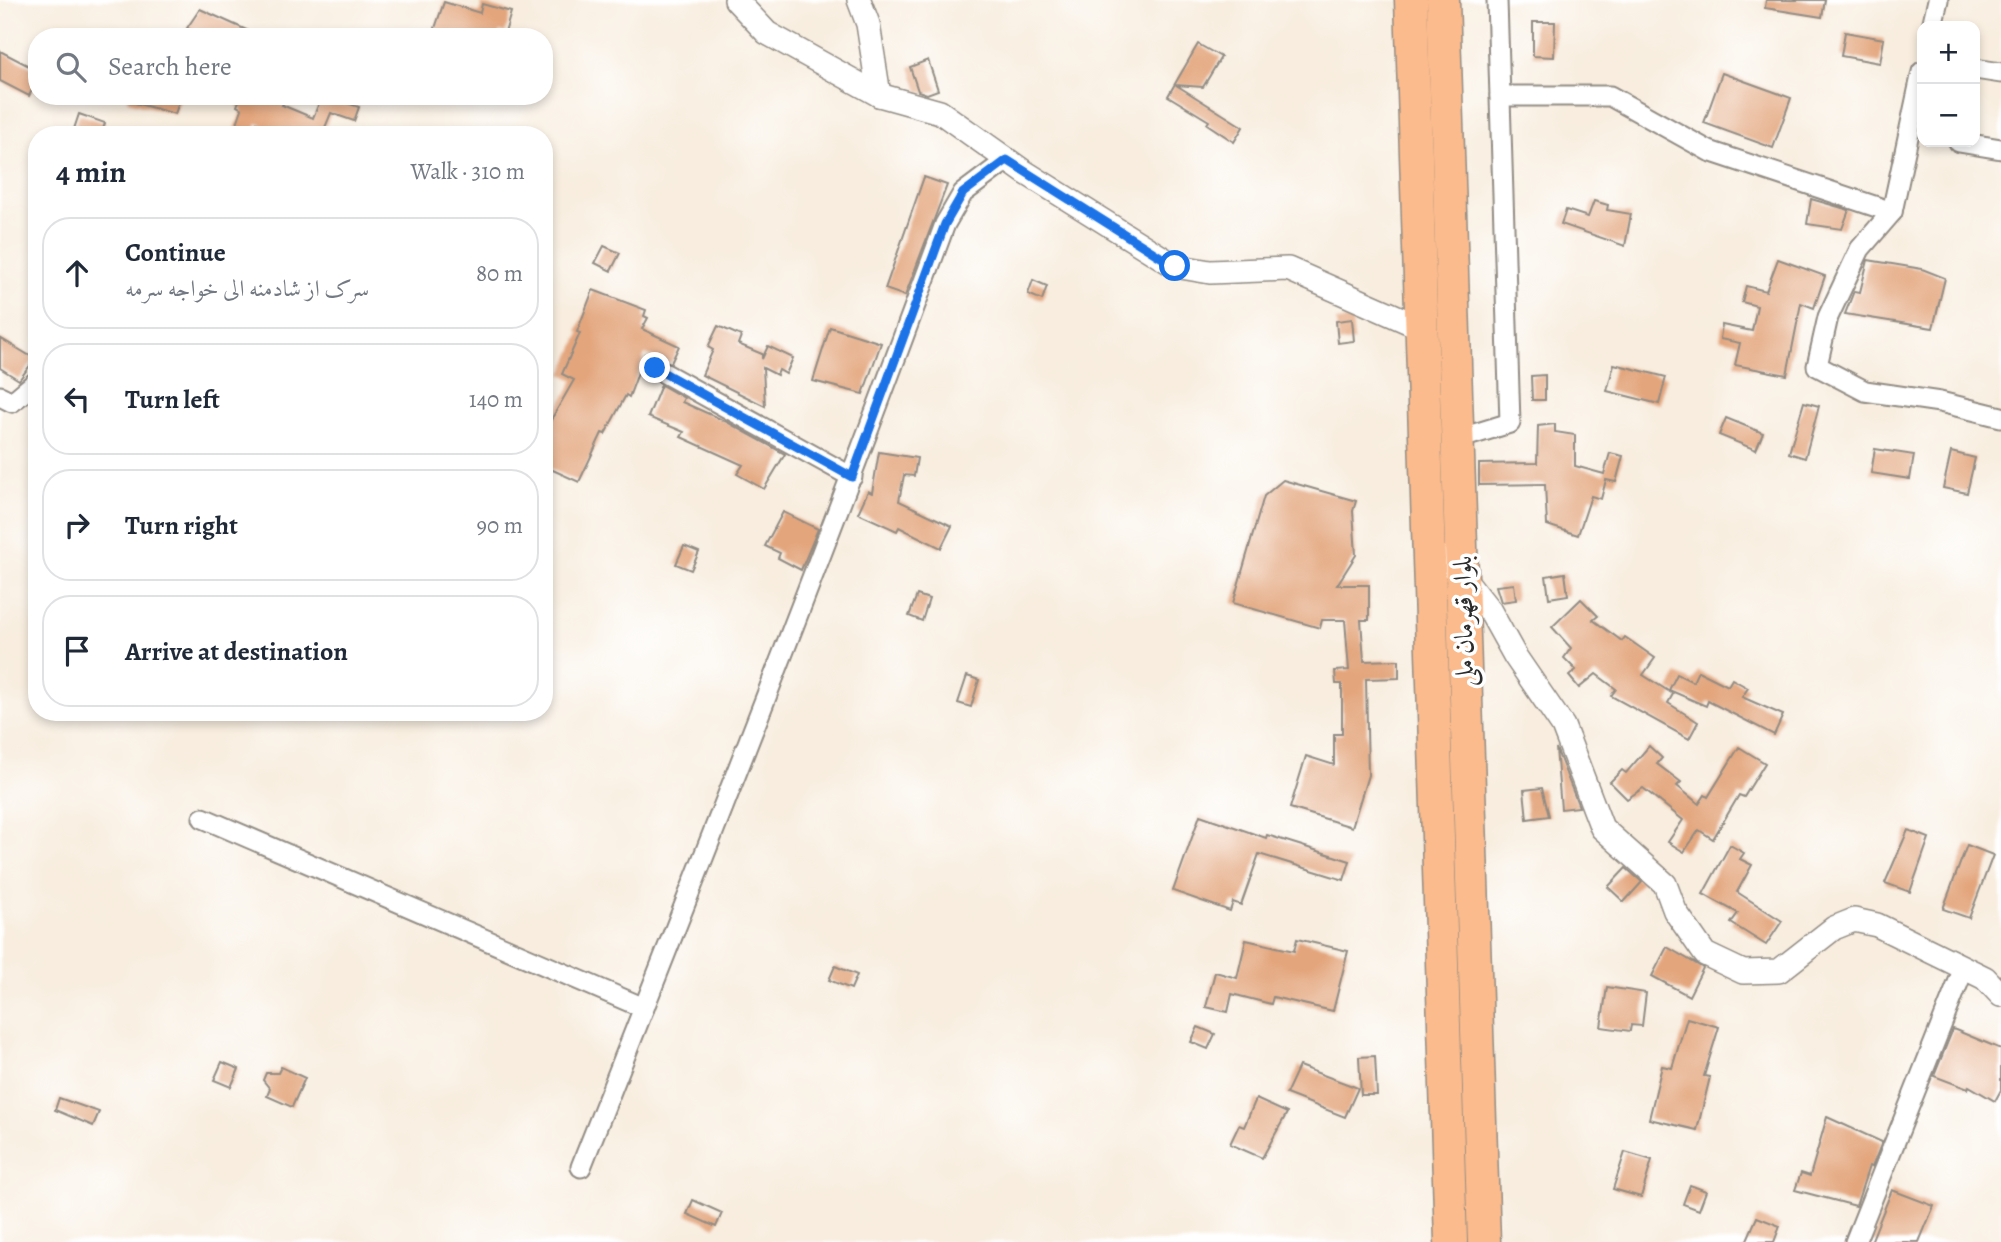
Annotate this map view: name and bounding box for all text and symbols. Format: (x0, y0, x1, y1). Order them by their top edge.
map controls (1917, 21, 1980, 147)
button: + (1917, 21, 1980, 84)
search box (28, 28, 553, 105)
icon: search (52, 48, 90, 86)
text: Search here (108, 49, 232, 84)
button: − (1917, 84, 1980, 147)
text: 4 min (56, 152, 126, 192)
text: Walk · 310 m (411, 156, 525, 187)
text: Continue (125, 235, 226, 270)
route start (1159, 250, 1190, 281)
icon: ahead (58, 254, 96, 292)
text: 80 m (476, 258, 523, 289)
text: سرک از شادمنه الی خواجه سرمه (125, 273, 369, 304)
route end (639, 352, 670, 383)
icon: left (58, 380, 96, 418)
text: Turn left (125, 382, 220, 417)
text: 140 m (469, 384, 523, 415)
icon: right (58, 506, 96, 544)
text: Turn right (125, 508, 238, 543)
text: 90 m (477, 510, 523, 541)
street label: بلوار قهرمان ملی (1445, 555, 1483, 687)
icon: arrive (58, 632, 96, 670)
text: Arrive at destination (125, 634, 348, 669)

